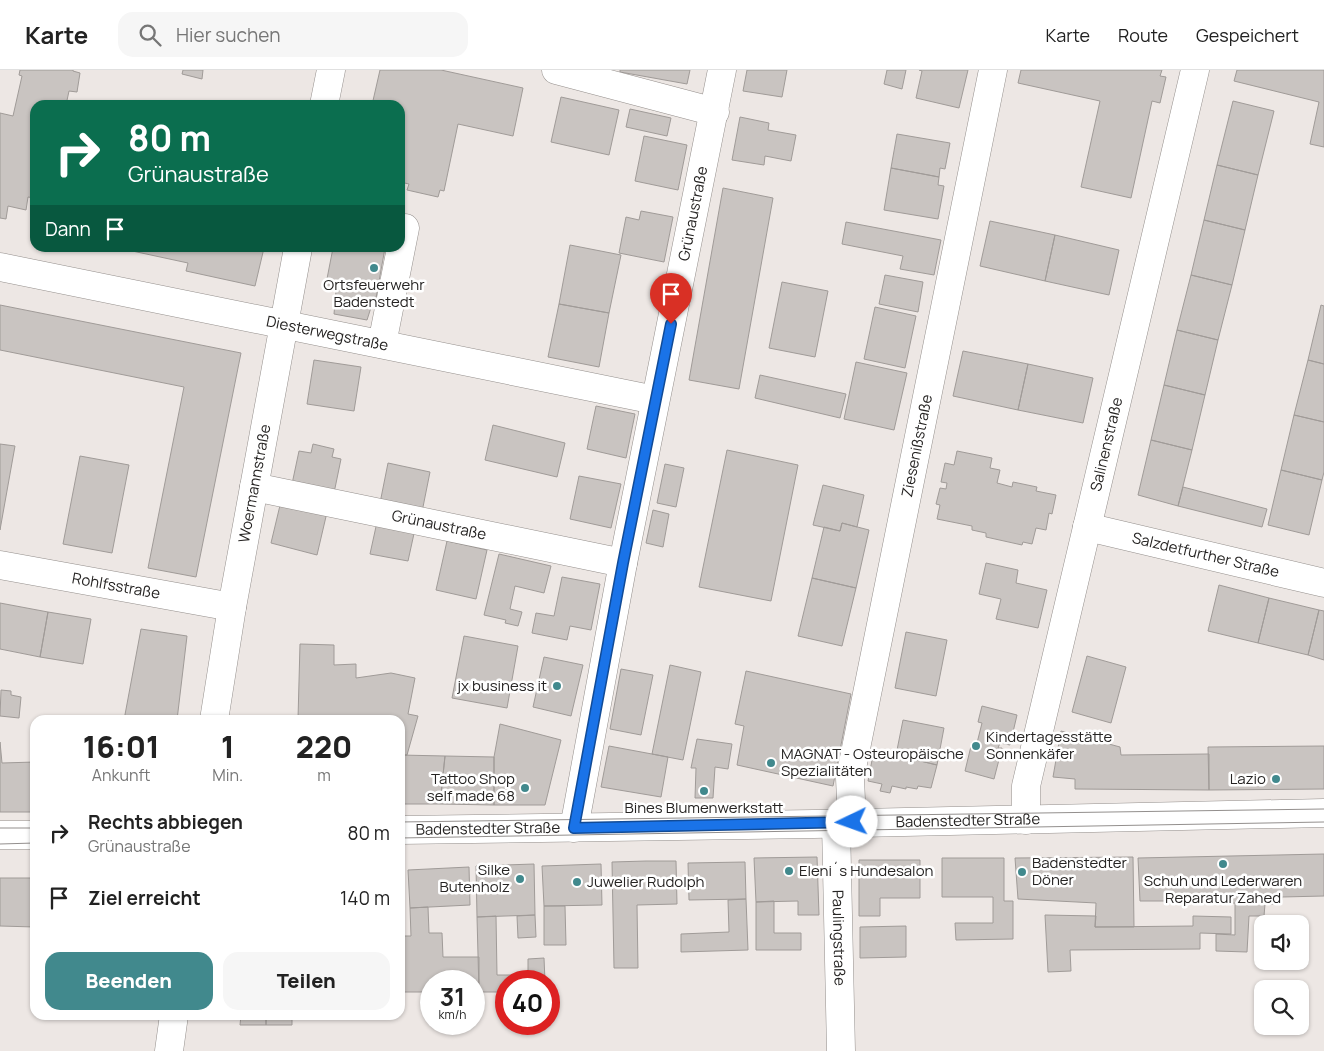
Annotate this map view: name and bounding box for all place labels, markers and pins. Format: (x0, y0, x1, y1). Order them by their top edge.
marker: Ortsfeuerwehr Badenstedt (368, 262, 380, 274)
pin (650, 273, 692, 324)
place label: Ortsfeuerwehr Badenstedt (323, 274, 425, 312)
place label: jx business it (456, 675, 547, 696)
marker: jx business it (551, 680, 563, 692)
place label: Kindertagesstätte Sonnenkäfer (986, 726, 1113, 764)
marker: Kindertagesstätte Sonnenkäfer (970, 740, 982, 752)
place label: MAGNAT - Osteuropäische Spezialitäten (781, 743, 964, 781)
marker: MAGNAT - Osteuropäische Spezialitäten (765, 757, 777, 769)
place label: Tattoo Shop self made 68 (427, 768, 515, 806)
place label: Lazio (1230, 768, 1266, 789)
marker: Lazio (1270, 773, 1282, 785)
marker: Tattoo Shop self made 68 (519, 782, 531, 794)
marker: Bines Blumenwerkstatt (698, 785, 710, 797)
place label: Bines Blumenwerkstatt (625, 797, 783, 818)
place label: Badenstedter Döner (1032, 852, 1128, 890)
marker: Schuh und Lederwaren Reparatur Zahed (1217, 858, 1229, 870)
place label: Silke Butenholz (440, 859, 510, 897)
place label: Eleni´s Hundesalon (799, 860, 933, 881)
marker: Eleni´s Hundesalon (783, 865, 795, 877)
marker: Badenstedter Döner (1016, 866, 1028, 878)
place label: Schuh und Lederwaren Reparatur Zahed (1144, 870, 1302, 908)
place label: Juwelier Rudolph (587, 871, 705, 892)
marker: Silke Butenholz (514, 873, 526, 885)
marker: Juwelier Rudolph (571, 876, 583, 888)

